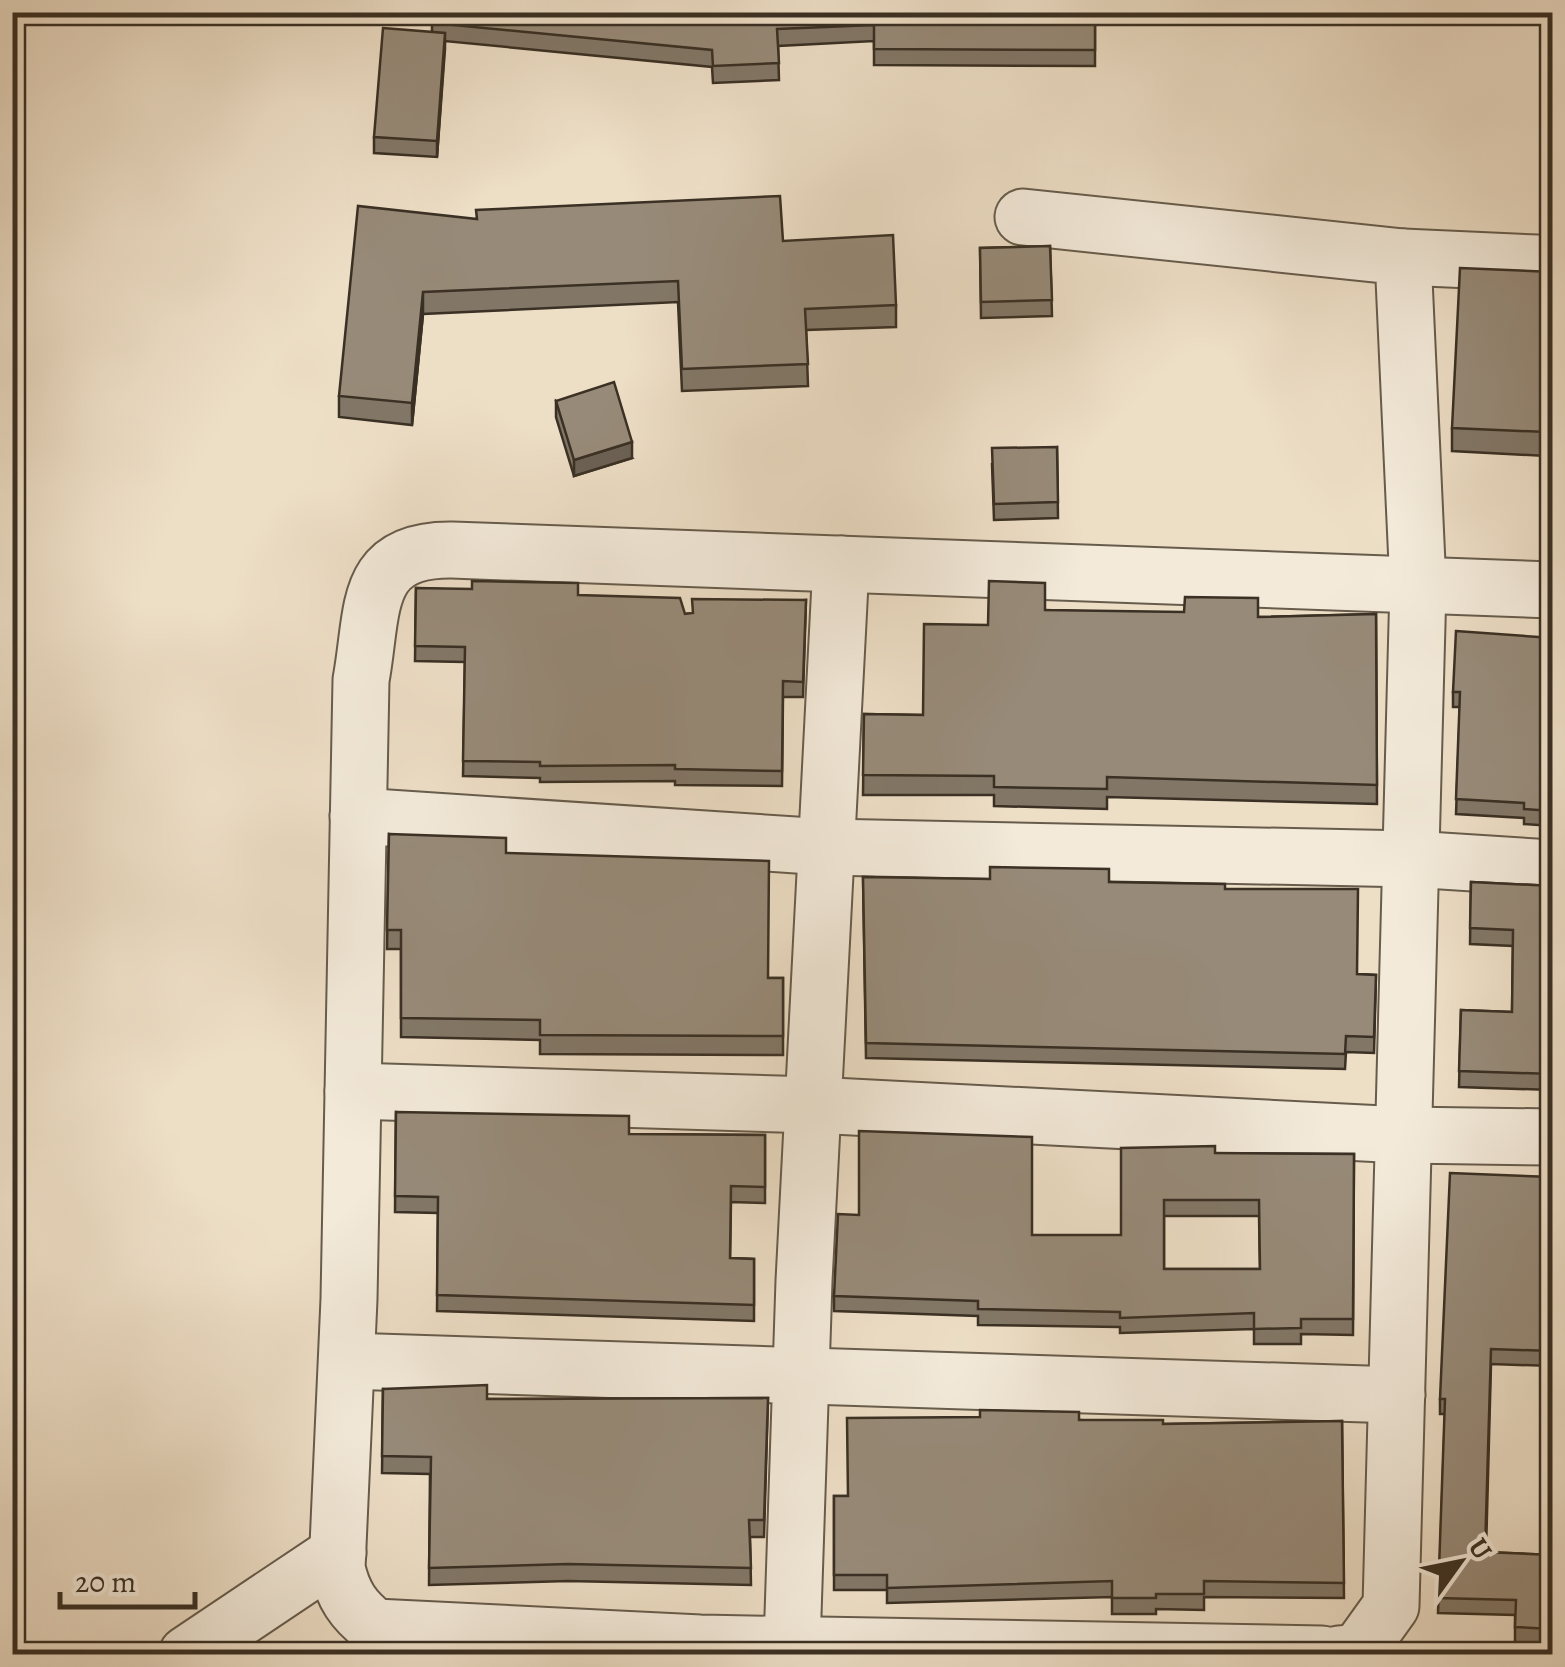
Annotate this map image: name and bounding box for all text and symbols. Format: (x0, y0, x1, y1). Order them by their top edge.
north arrow (1410, 1512, 1510, 1612)
text: U (1459, 1531, 1501, 1567)
scale bar (60, 1547, 195, 1609)
text: 20 m (75, 1562, 136, 1602)

